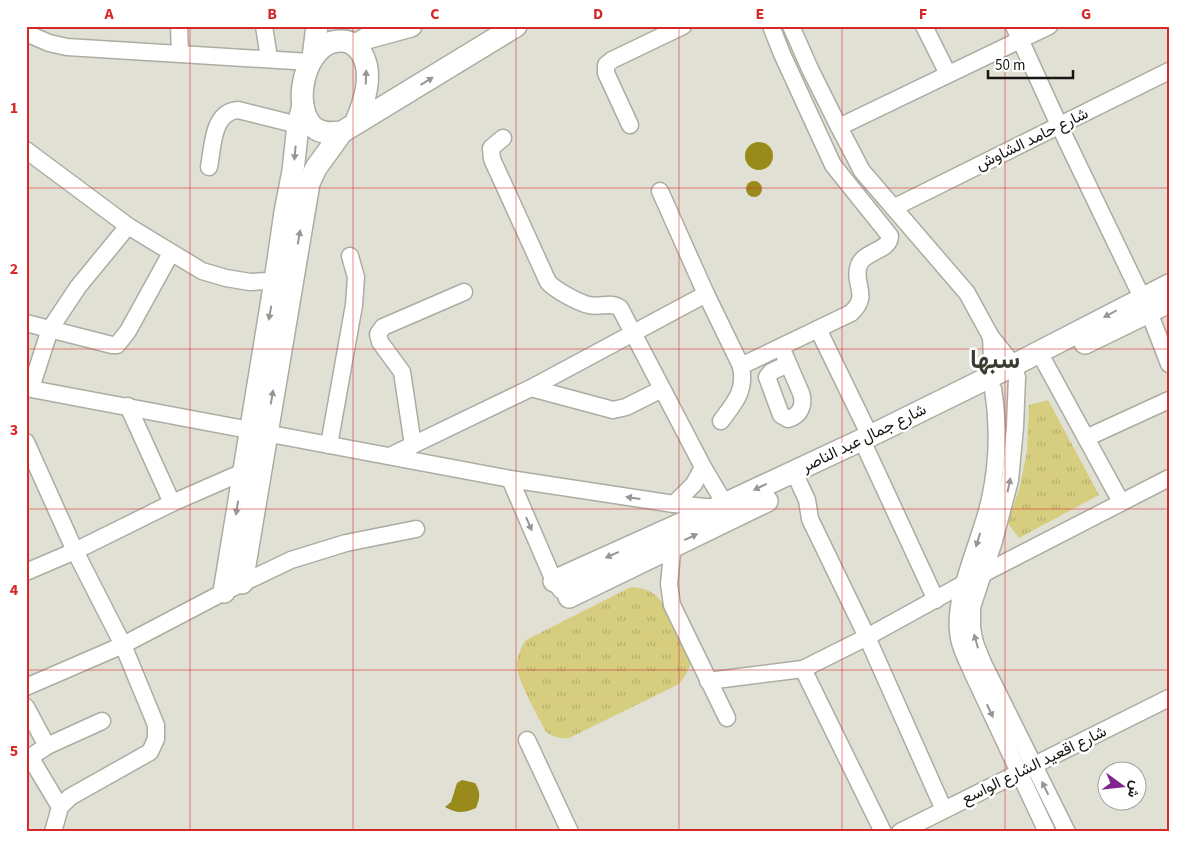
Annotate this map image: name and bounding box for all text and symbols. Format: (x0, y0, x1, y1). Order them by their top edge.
text: A (103, 3, 114, 25)
text: B (267, 3, 277, 25)
text: C (430, 3, 440, 25)
text: D (593, 3, 603, 25)
text: E (756, 3, 764, 25)
text: F (919, 3, 927, 25)
text: G (1081, 3, 1091, 25)
scale bar (988, 48, 1072, 80)
text: 50 m (995, 55, 1025, 76)
one-way arrow (363, 69, 371, 85)
one-way arrow (420, 76, 433, 85)
text: 1 (10, 97, 18, 119)
street label: شارع حامد الشاوش (972, 102, 1092, 176)
one-way arrow (291, 145, 299, 161)
one-way arrow (296, 228, 304, 244)
text: 2 (10, 258, 18, 280)
one-way arrow (265, 306, 273, 322)
one-way arrow (1103, 310, 1116, 319)
district label: سبها (970, 341, 1020, 378)
one-way arrow (269, 389, 277, 405)
street label: شارع جمال عبد الناصر (797, 398, 930, 478)
text: 3 (10, 419, 18, 441)
one-way arrow (1005, 478, 1013, 493)
one-way arrow (753, 484, 767, 492)
one-way arrow (625, 494, 641, 502)
one-way arrow (233, 500, 241, 516)
one-way arrow (526, 517, 534, 531)
one-way arrow (684, 532, 698, 540)
one-way arrow (974, 533, 982, 548)
one-way arrow (605, 551, 619, 559)
text: 4 (10, 579, 19, 601)
one-way arrow (971, 634, 979, 649)
one-way arrow (986, 704, 994, 718)
street label: شارع اقعيد الشارع الواسع (958, 720, 1110, 810)
text: 5 (10, 740, 18, 762)
north arrow (1098, 760, 1148, 810)
text: ش (1122, 778, 1145, 800)
one-way arrow (1041, 781, 1049, 795)

